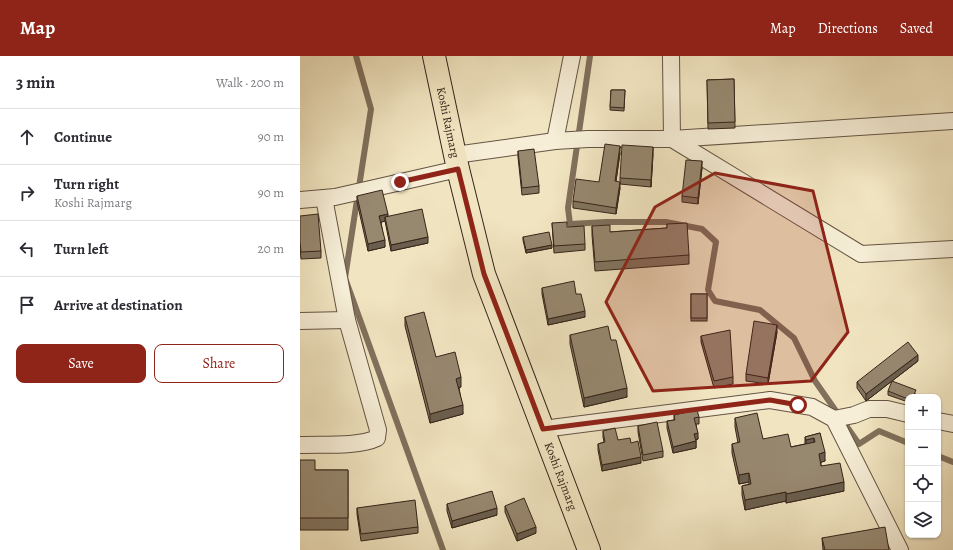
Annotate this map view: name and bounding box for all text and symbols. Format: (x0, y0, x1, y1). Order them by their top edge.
text: Map (20, 15, 55, 41)
text: Map (770, 19, 796, 38)
text: Directions (818, 19, 878, 38)
text: Saved (900, 19, 933, 38)
text: 3 min (16, 71, 55, 94)
text: Walk · 200 m (216, 74, 284, 91)
street label: Koshi Rajmarg (433, 86, 463, 159)
icon: ahead (16, 126, 38, 148)
text: Continue (54, 127, 112, 147)
text: 90 m (258, 128, 284, 145)
route end (391, 173, 409, 191)
text: Turn right (54, 174, 119, 194)
icon: right (16, 182, 38, 204)
text: 90 m (258, 184, 284, 201)
text: Koshi Rajmarg (54, 194, 132, 211)
icon: left (16, 238, 38, 260)
text: Turn left (54, 239, 109, 259)
text: 20 m (258, 240, 284, 257)
icon: arrive (16, 294, 38, 316)
text: Arrive at destination (54, 295, 183, 315)
button: Save (16, 344, 146, 383)
button: Share (154, 344, 284, 383)
map controls (905, 394, 941, 538)
button: + (905, 394, 941, 430)
route start (789, 396, 807, 414)
button: − (905, 430, 941, 466)
street label: Koshi Rajmarg (541, 440, 581, 513)
button: locate (905, 466, 941, 502)
button: layers (905, 502, 941, 538)

